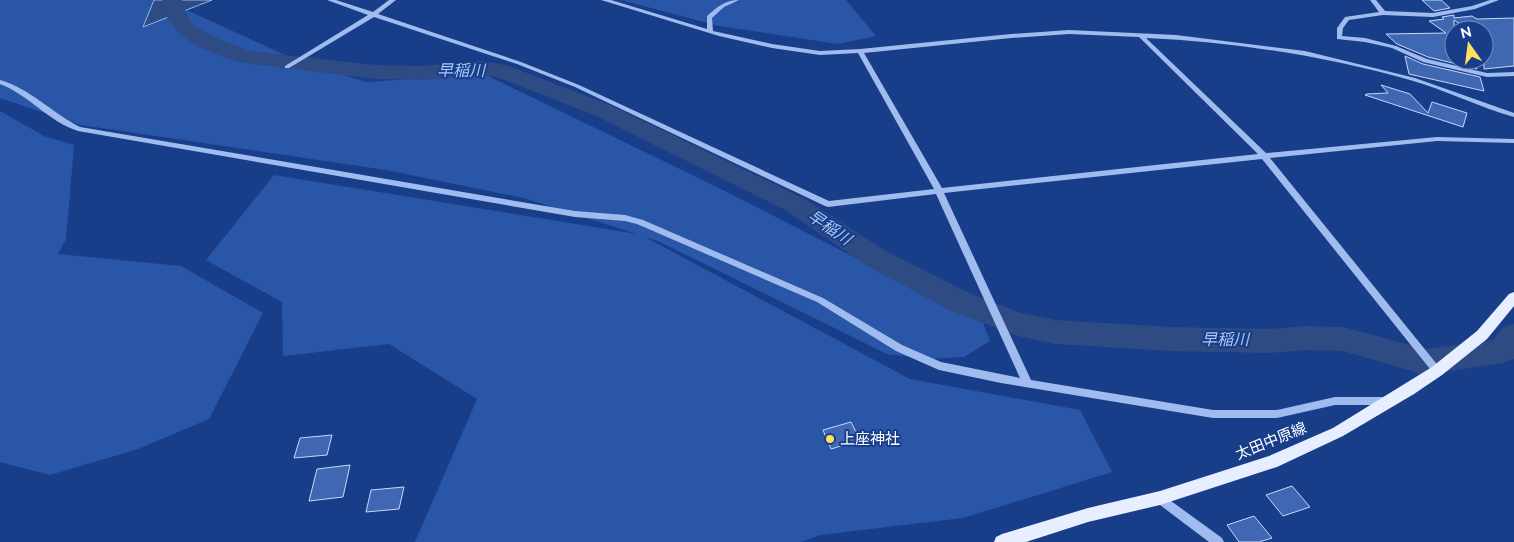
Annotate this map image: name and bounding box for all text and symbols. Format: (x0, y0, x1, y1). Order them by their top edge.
north arrow (1444, 20, 1494, 70)
text: N (1459, 23, 1473, 41)
water label: 早稲川 (437, 61, 487, 80)
water label: 早稲川 (805, 206, 857, 250)
water label: 早稲川 (1201, 330, 1251, 349)
street label: 太田中原線 (1233, 419, 1309, 463)
place label: 上座神社 (840, 430, 900, 448)
marker: 上座神社 (824, 433, 836, 445)

